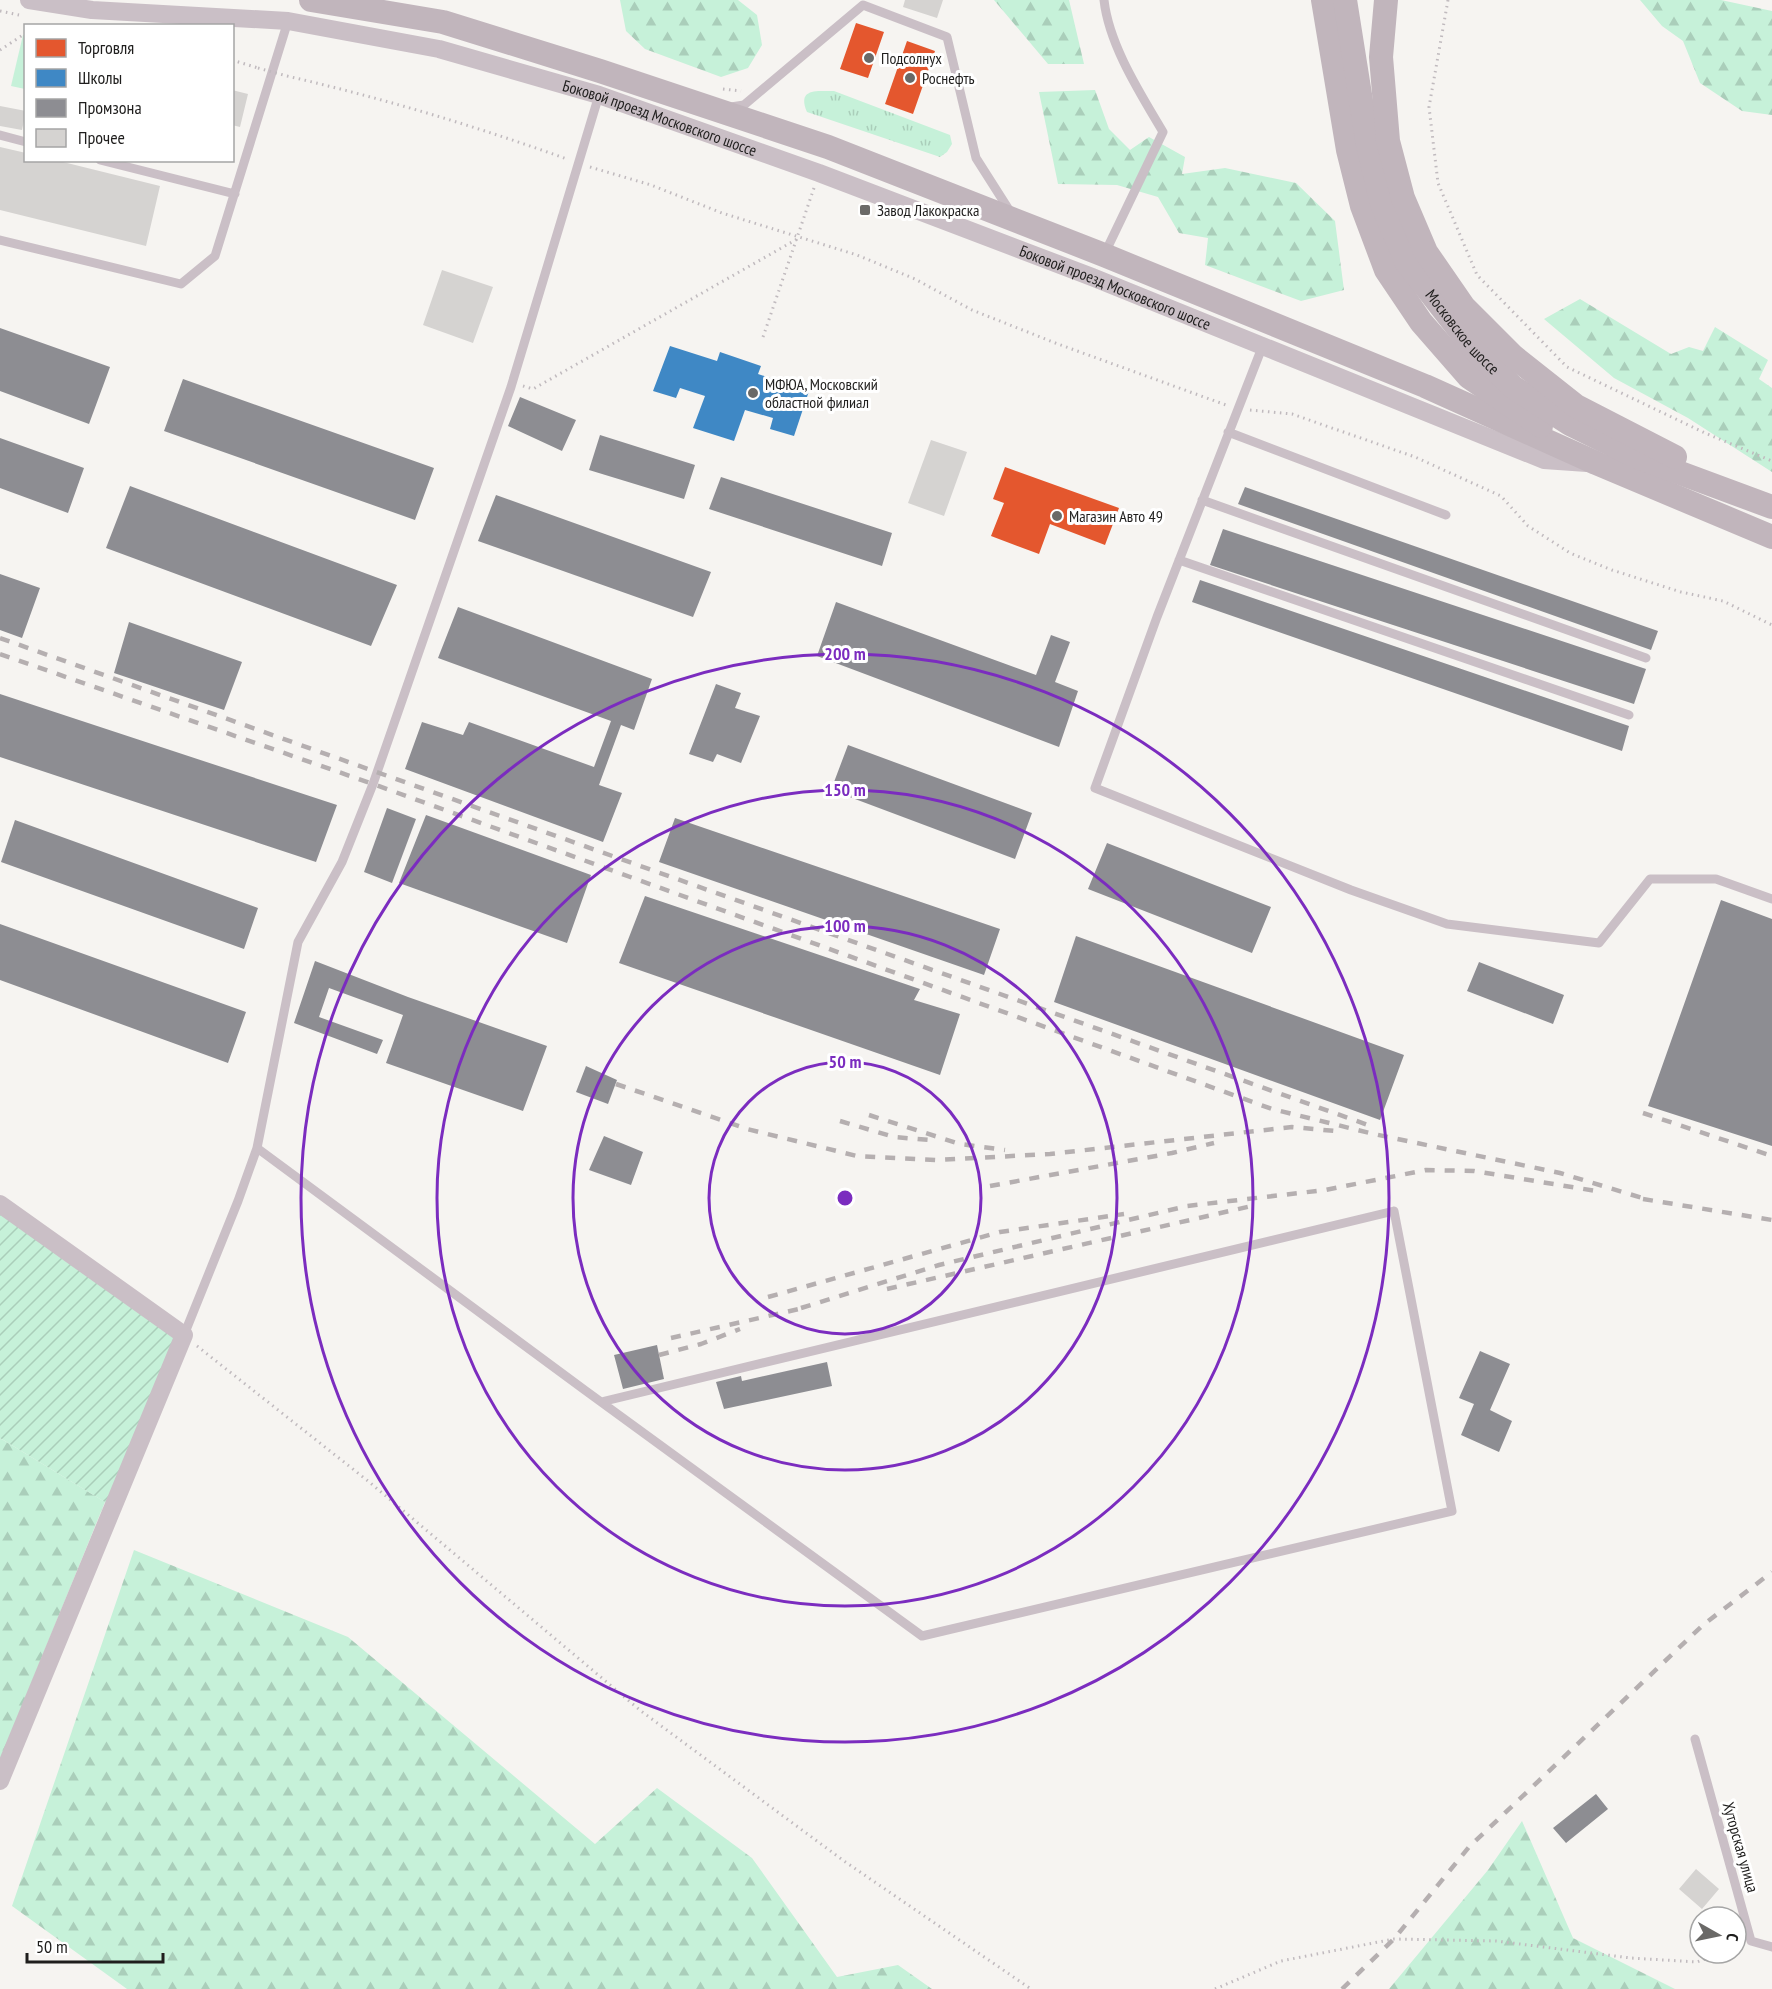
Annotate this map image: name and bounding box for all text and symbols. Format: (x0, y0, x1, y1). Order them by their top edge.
legend (24, 24, 234, 162)
text: Торговля (78, 36, 134, 59)
place label: Подсолнух (881, 48, 942, 68)
marker: Подсолнух (862, 51, 876, 65)
text: Школы (78, 66, 122, 89)
place label: Роснефть (922, 68, 975, 88)
marker: Роснефть (903, 71, 917, 85)
street label: Боковой проезд Московского шоссе (560, 75, 760, 160)
text: Промзона (78, 96, 142, 119)
text: Прочее (78, 126, 125, 149)
place label: Завод Лакокраска (877, 200, 979, 220)
marker: Завод Лакокраска (858, 203, 872, 217)
street label: Боковой проезд Московского шоссе (1017, 240, 1214, 334)
street label: Московское шоссе (1421, 285, 1504, 378)
place label: МФЮА, Московский областной филиал (765, 374, 878, 412)
marker: МФЮА, Московский областной филиал (746, 386, 760, 400)
place label: Магазин Авто 49 (1069, 506, 1163, 526)
marker: Магазин Авто 49 (1050, 509, 1064, 523)
text: 200 m (824, 642, 866, 665)
text: 150 m (824, 778, 866, 801)
text: 100 m (824, 914, 866, 937)
text: 50 m (829, 1050, 861, 1073)
centre of rings (835, 1188, 855, 1208)
street label: Хуторская улица (1719, 1800, 1763, 1894)
north arrow (1688, 1905, 1748, 1965)
scale bar (27, 1926, 164, 1964)
text: С (1722, 1932, 1743, 1943)
text: 50 m (36, 1935, 68, 1958)

